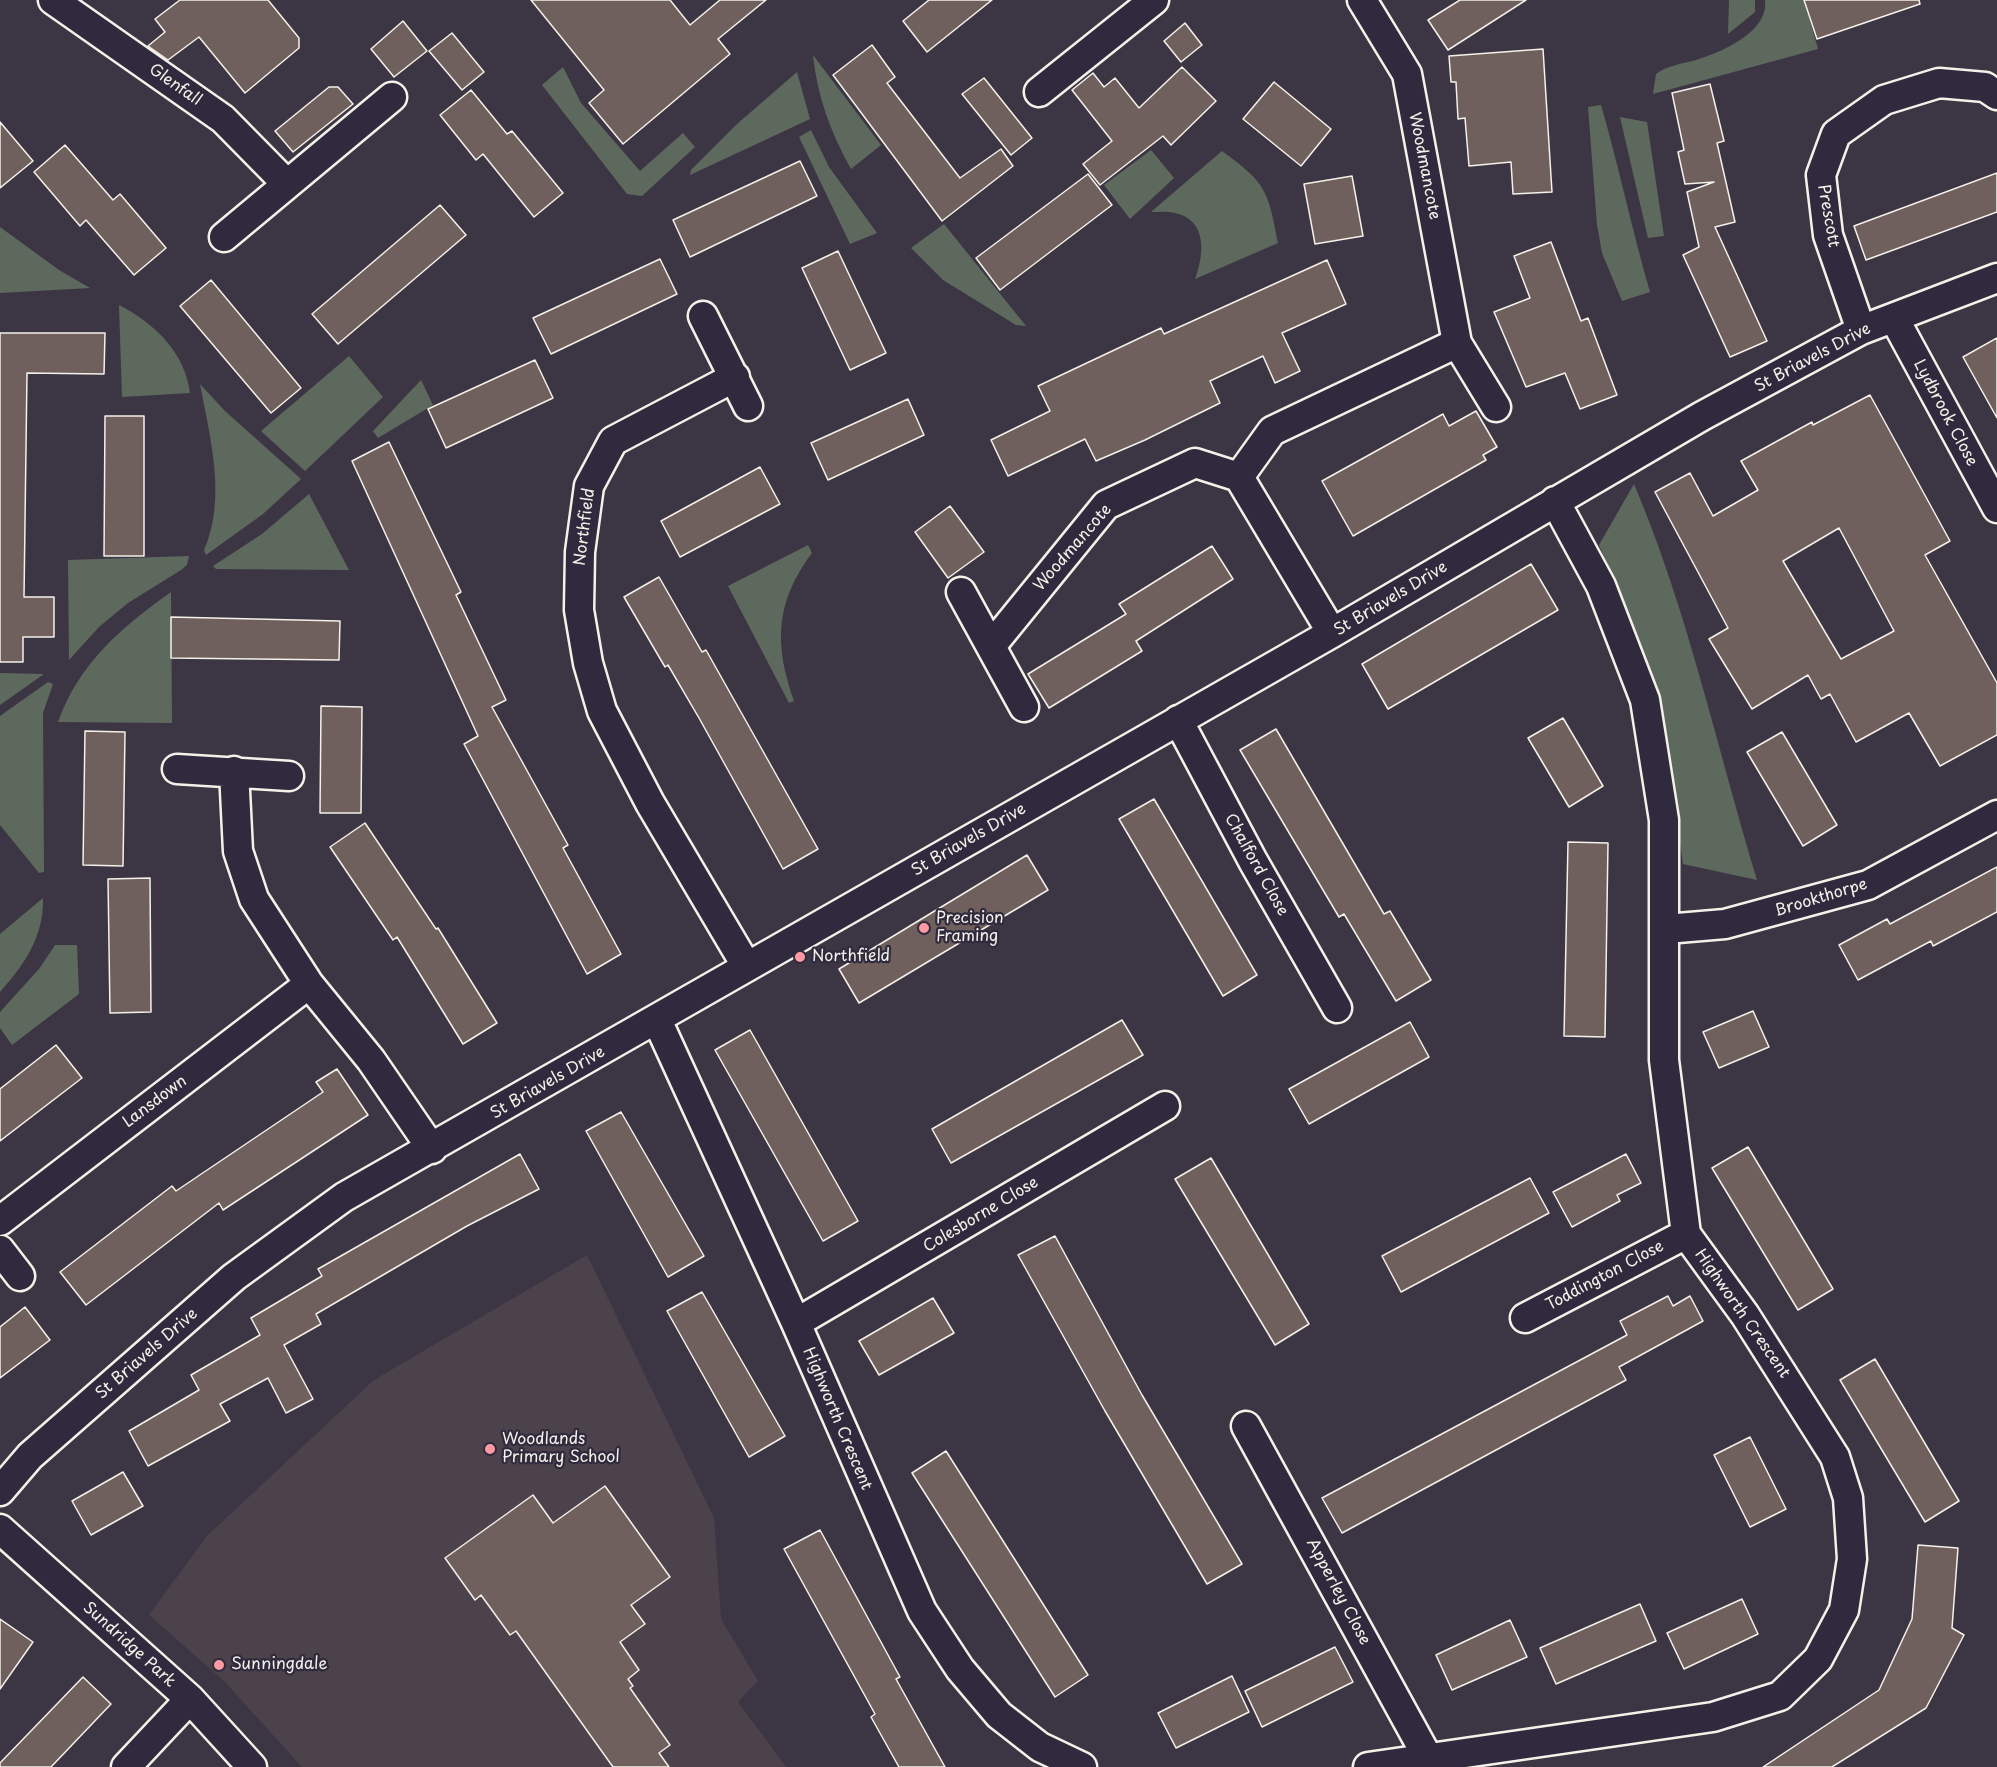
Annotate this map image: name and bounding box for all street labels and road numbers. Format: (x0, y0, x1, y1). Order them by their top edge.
street label: Glenfall (145, 60, 205, 110)
street label: Woodmancote (1404, 111, 1444, 221)
street label: Prescott (1813, 183, 1843, 249)
street label: St Briavels Drive (1752, 319, 1874, 397)
street label: Lydbrook Close (1909, 356, 1981, 470)
street label: Northfield (571, 487, 599, 567)
street label: Woodmancote (1030, 501, 1116, 595)
street label: St Briavels Drive (1331, 558, 1451, 640)
street label: St Briavels Drive (909, 800, 1029, 880)
street label: Chalford Close (1220, 811, 1292, 919)
street label: Brookthorpe (1772, 875, 1870, 921)
street label: St Briavels Drive (488, 1043, 608, 1123)
street label: Lansdown (119, 1072, 191, 1132)
street label: Colesborne Close (920, 1173, 1042, 1257)
street label: Toddington Close (1543, 1237, 1667, 1315)
street label: Highworth Crescent (1690, 1246, 1794, 1382)
street label: St Briavels Drive (92, 1305, 202, 1403)
street label: Highworth Crescent (798, 1345, 876, 1493)
street label: Apperley Close (1302, 1535, 1374, 1649)
street label: Sundridge Park (79, 1598, 179, 1692)

